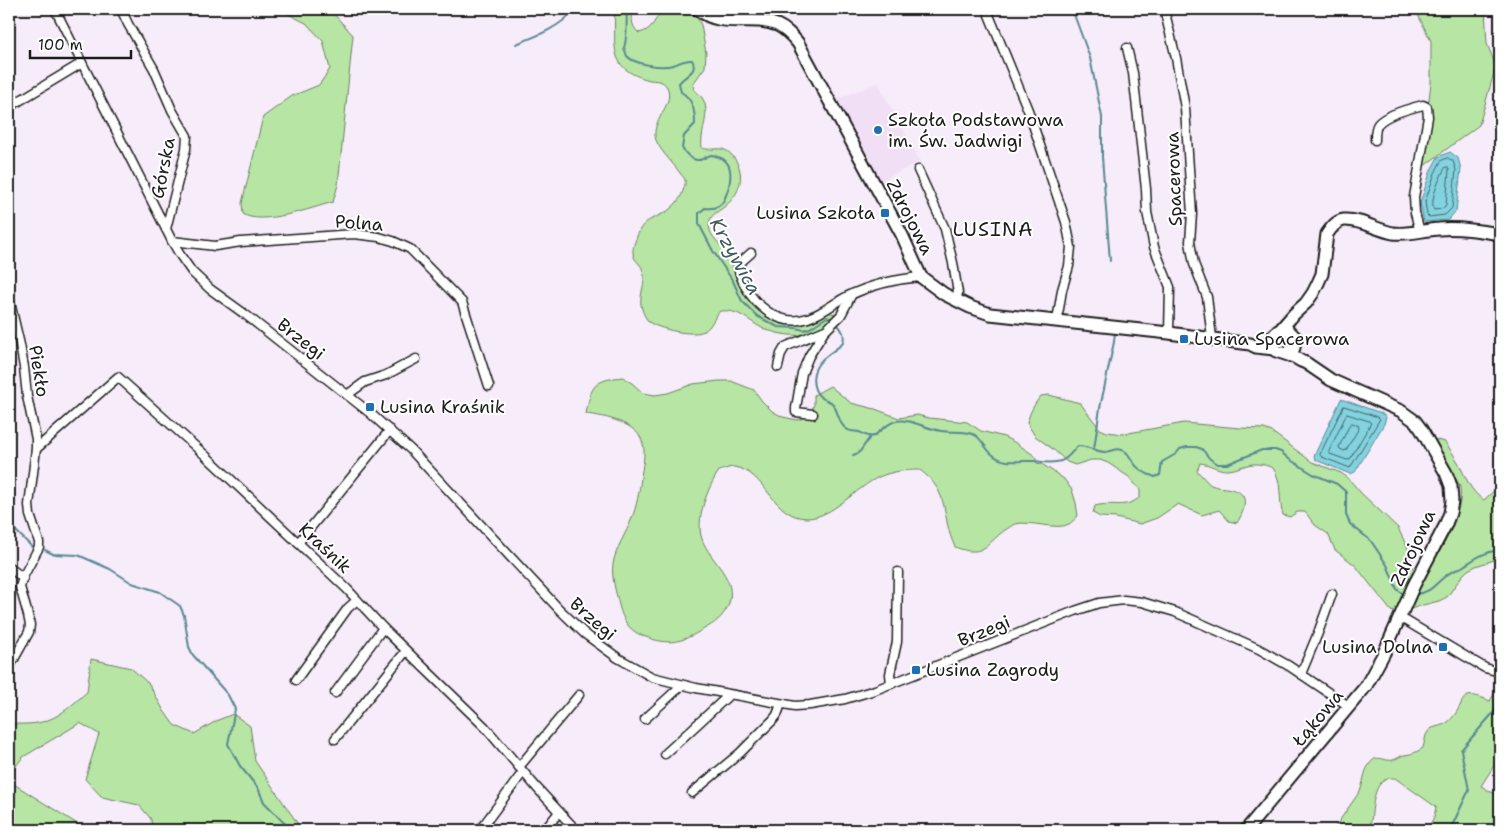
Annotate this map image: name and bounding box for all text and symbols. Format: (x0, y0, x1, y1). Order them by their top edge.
scale bar (30, 28, 131, 60)
text: 100 m (38, 35, 83, 55)
place label: Szkoła Podstawowa im. Św. Jadwigi (888, 108, 1064, 153)
marker: Szkoła Podstawowa im. Św. Jadwigi (872, 124, 884, 136)
street label: Spacerowa (1160, 131, 1188, 227)
street label: Górska (145, 135, 181, 201)
street label: Zdrojowa (881, 175, 939, 259)
place label: Lusina Szkoła (756, 201, 875, 225)
marker: Lusina Szkoła (879, 207, 891, 219)
street label: Polna (334, 209, 384, 237)
water label: Krzywica (704, 213, 767, 299)
district label: LUSINA (952, 216, 1034, 242)
street label: Brzegi (272, 313, 330, 365)
place label: Lusina Spacerowa (1194, 327, 1349, 351)
marker: Lusina Spacerowa (1178, 333, 1190, 345)
street label: Piekło (23, 343, 55, 399)
place label: Lusina Kraśnik (380, 395, 505, 419)
marker: Lusina Kraśnik (364, 401, 376, 413)
street label: Zdrojowa (1385, 506, 1441, 590)
street label: Kraśnik (293, 517, 357, 579)
street label: Brzegi (565, 592, 621, 646)
street label: Brzegi (954, 610, 1014, 652)
place label: Lusina Dolna (1322, 635, 1433, 659)
marker: Lusina Dolna (1437, 641, 1449, 653)
place label: Lusina Zagrody (926, 658, 1059, 682)
marker: Lusina Zagrody (910, 664, 922, 676)
street label: Łąkowa (1286, 684, 1349, 752)

